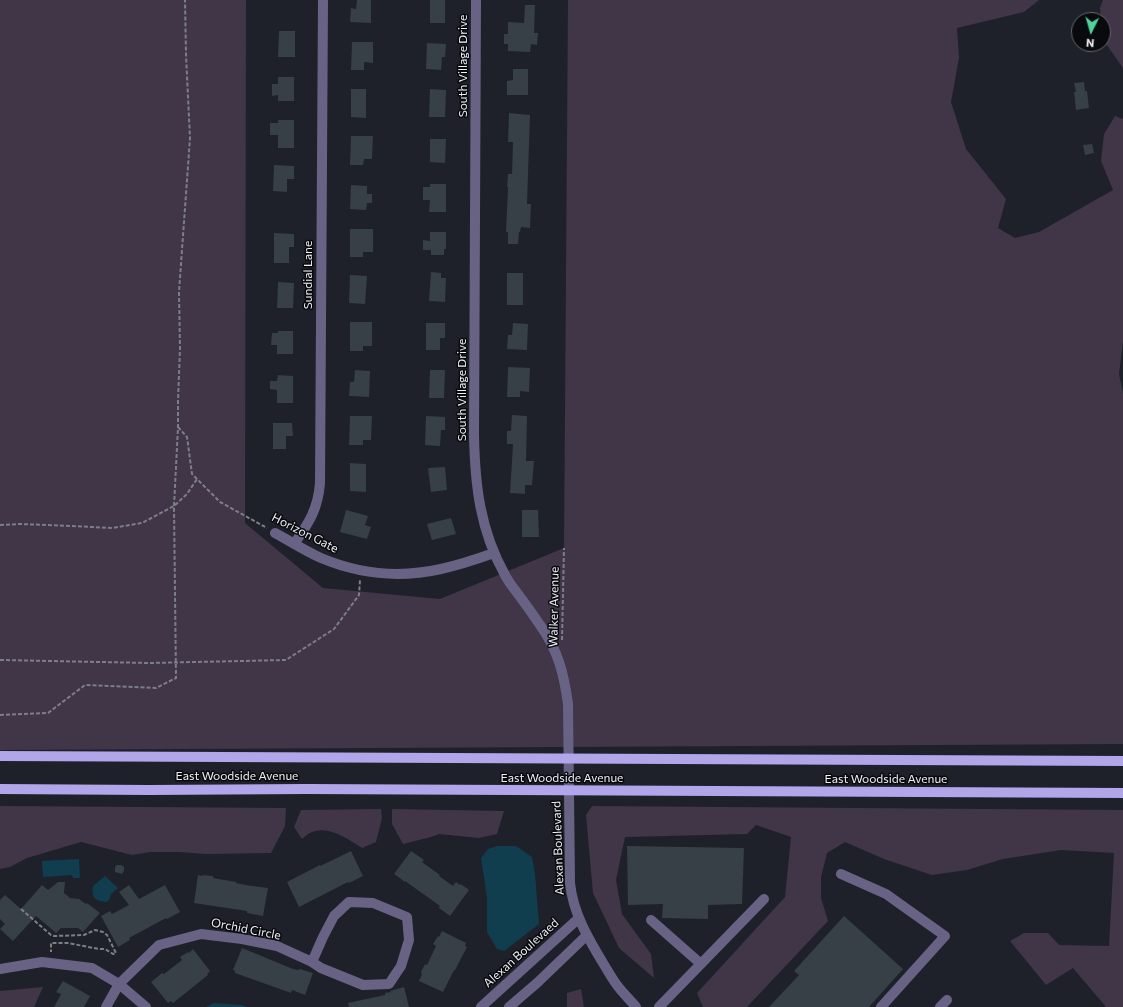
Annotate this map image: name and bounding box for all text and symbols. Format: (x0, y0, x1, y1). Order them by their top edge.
north arrow (1071, 12, 1111, 52)
street label: South Village Drive (456, 15, 470, 117)
text: N (1085, 37, 1095, 50)
street label: Sundial Lane (301, 241, 315, 309)
street label: South Village Drive (455, 339, 469, 441)
street label: Horizon Gate (269, 510, 341, 556)
street label: Walker Avenue (546, 567, 562, 647)
street label: East Woodside Avenue (176, 769, 298, 783)
street label: East Woodside Avenue (501, 771, 623, 785)
street label: East Woodside Avenue (825, 772, 947, 786)
street label: Alexan Boulevard (549, 801, 567, 895)
street label: Orchid Circle (210, 915, 282, 943)
street label: Alexan Boulevaed (481, 916, 561, 990)

